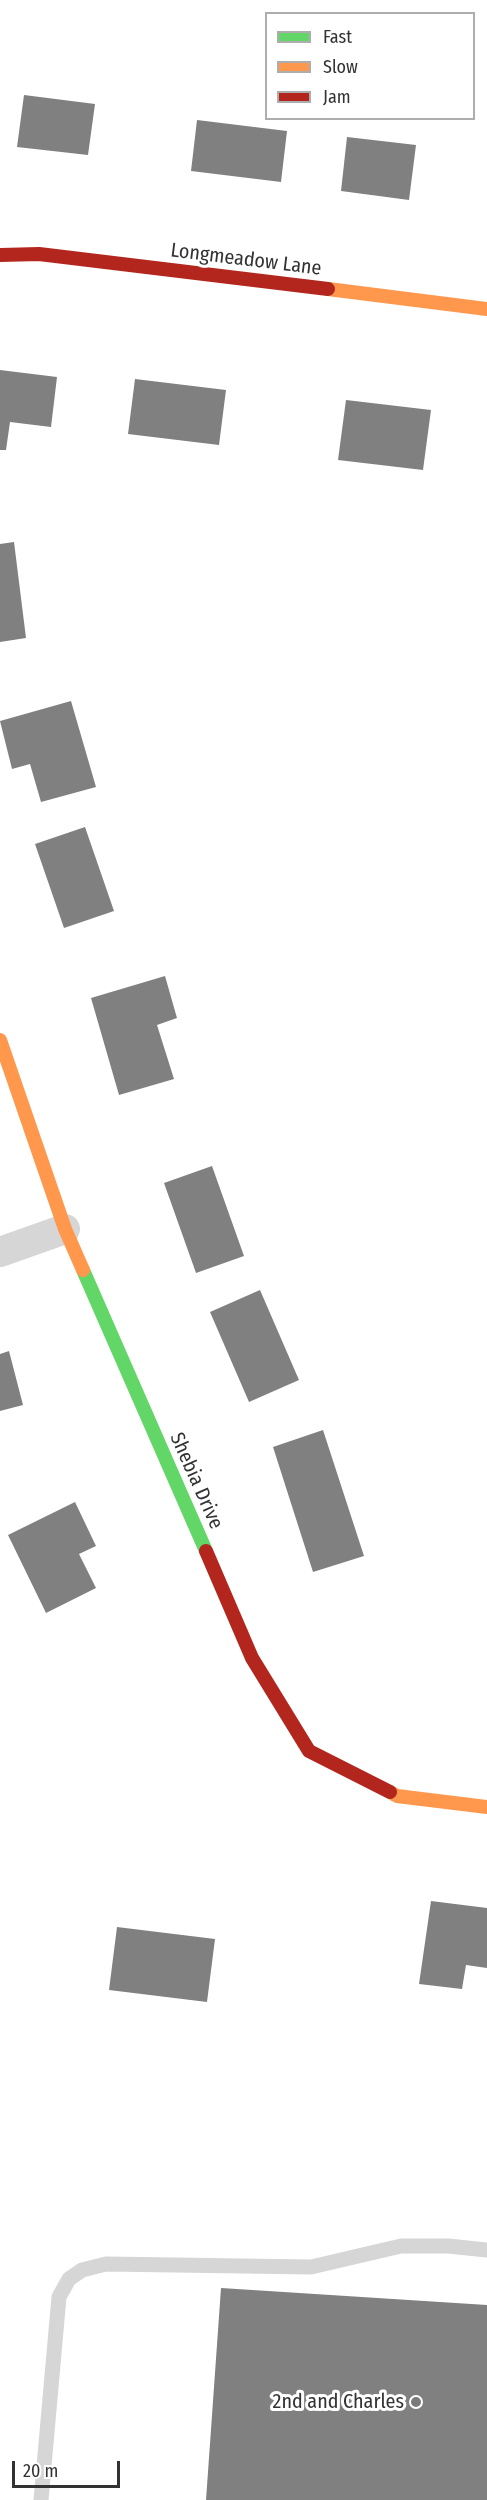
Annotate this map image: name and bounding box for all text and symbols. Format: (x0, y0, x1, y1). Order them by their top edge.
legend (265, 12, 475, 120)
text: Fast (323, 26, 352, 48)
text: Slow (323, 56, 358, 78)
text: Jam (323, 86, 351, 108)
street label: Longmeadow Lane (169, 239, 323, 281)
street label: Shebia Drive (164, 1429, 228, 1533)
place label: 2nd and Charles (273, 2390, 404, 2414)
marker: 2nd and Charles (409, 2395, 423, 2409)
scale bar (15, 2449, 123, 2487)
text: 20 m (23, 2460, 58, 2482)

